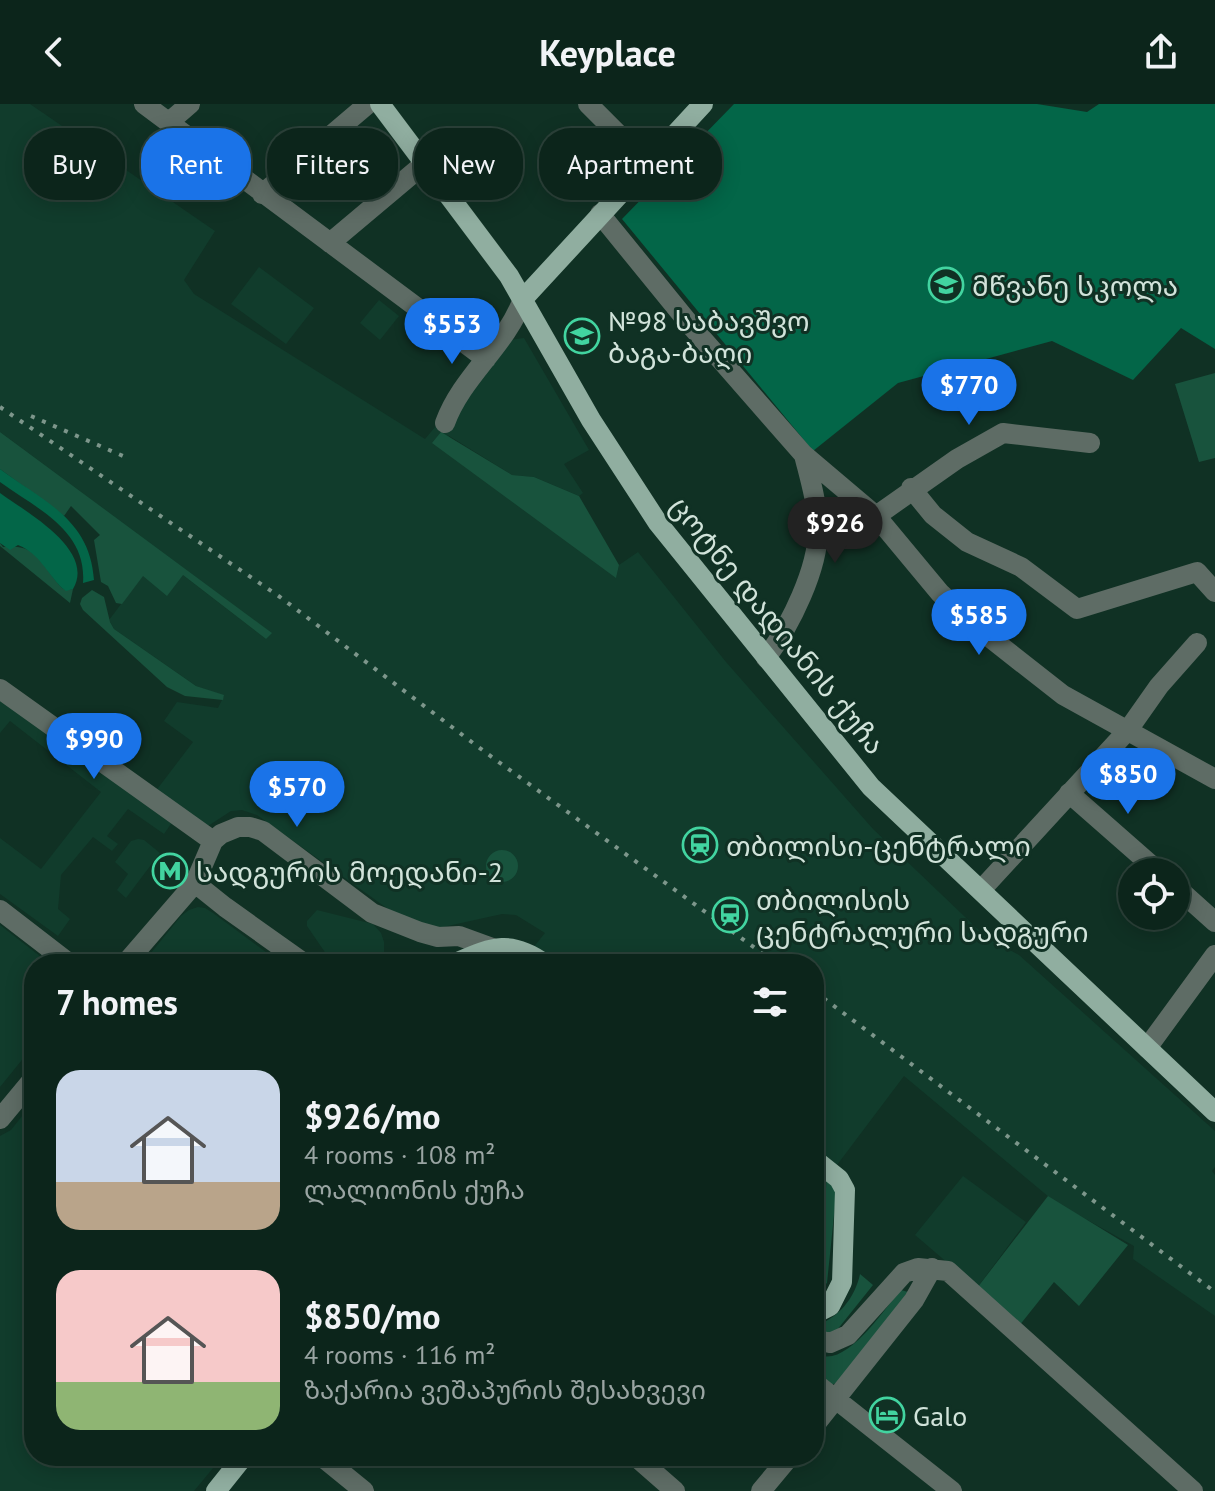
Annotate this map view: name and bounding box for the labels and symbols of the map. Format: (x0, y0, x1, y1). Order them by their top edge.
school or university icon: მწვანე სკოლა (927, 266, 965, 304)
place label: მწვანე სკოლა (972, 267, 1178, 304)
pin: $553 (405, 298, 499, 366)
place label: №98 საბავშვო ბაგა-ბაღი (608, 302, 810, 371)
school or university icon: №98 საბავშვო ბაგა-ბაღი (563, 317, 601, 355)
pin: $770 (922, 359, 1016, 427)
street label: ცოტნე დადიანის ქუჩა (662, 488, 894, 762)
pin: $926 (788, 497, 882, 565)
pin: $585 (932, 589, 1026, 657)
pin: $990 (47, 713, 141, 781)
pin: $850 (1081, 748, 1175, 816)
pin: $570 (250, 761, 344, 829)
station icon: თბილისი-ცენტრალი (681, 826, 719, 864)
place label: თბილისი-ცენტრალი (726, 827, 1031, 864)
metro station icon: სადგურის მოედანი-2 (151, 852, 189, 890)
place label: სადგურის მოედანი-2 (196, 853, 503, 890)
place label: თბილისის ცენტრალური სადგური (756, 881, 1089, 950)
station icon: თბილისის ცენტრალური სადგური (711, 896, 749, 934)
hotel icon: Galo (868, 1396, 906, 1434)
place label: Galo (913, 1397, 967, 1434)

